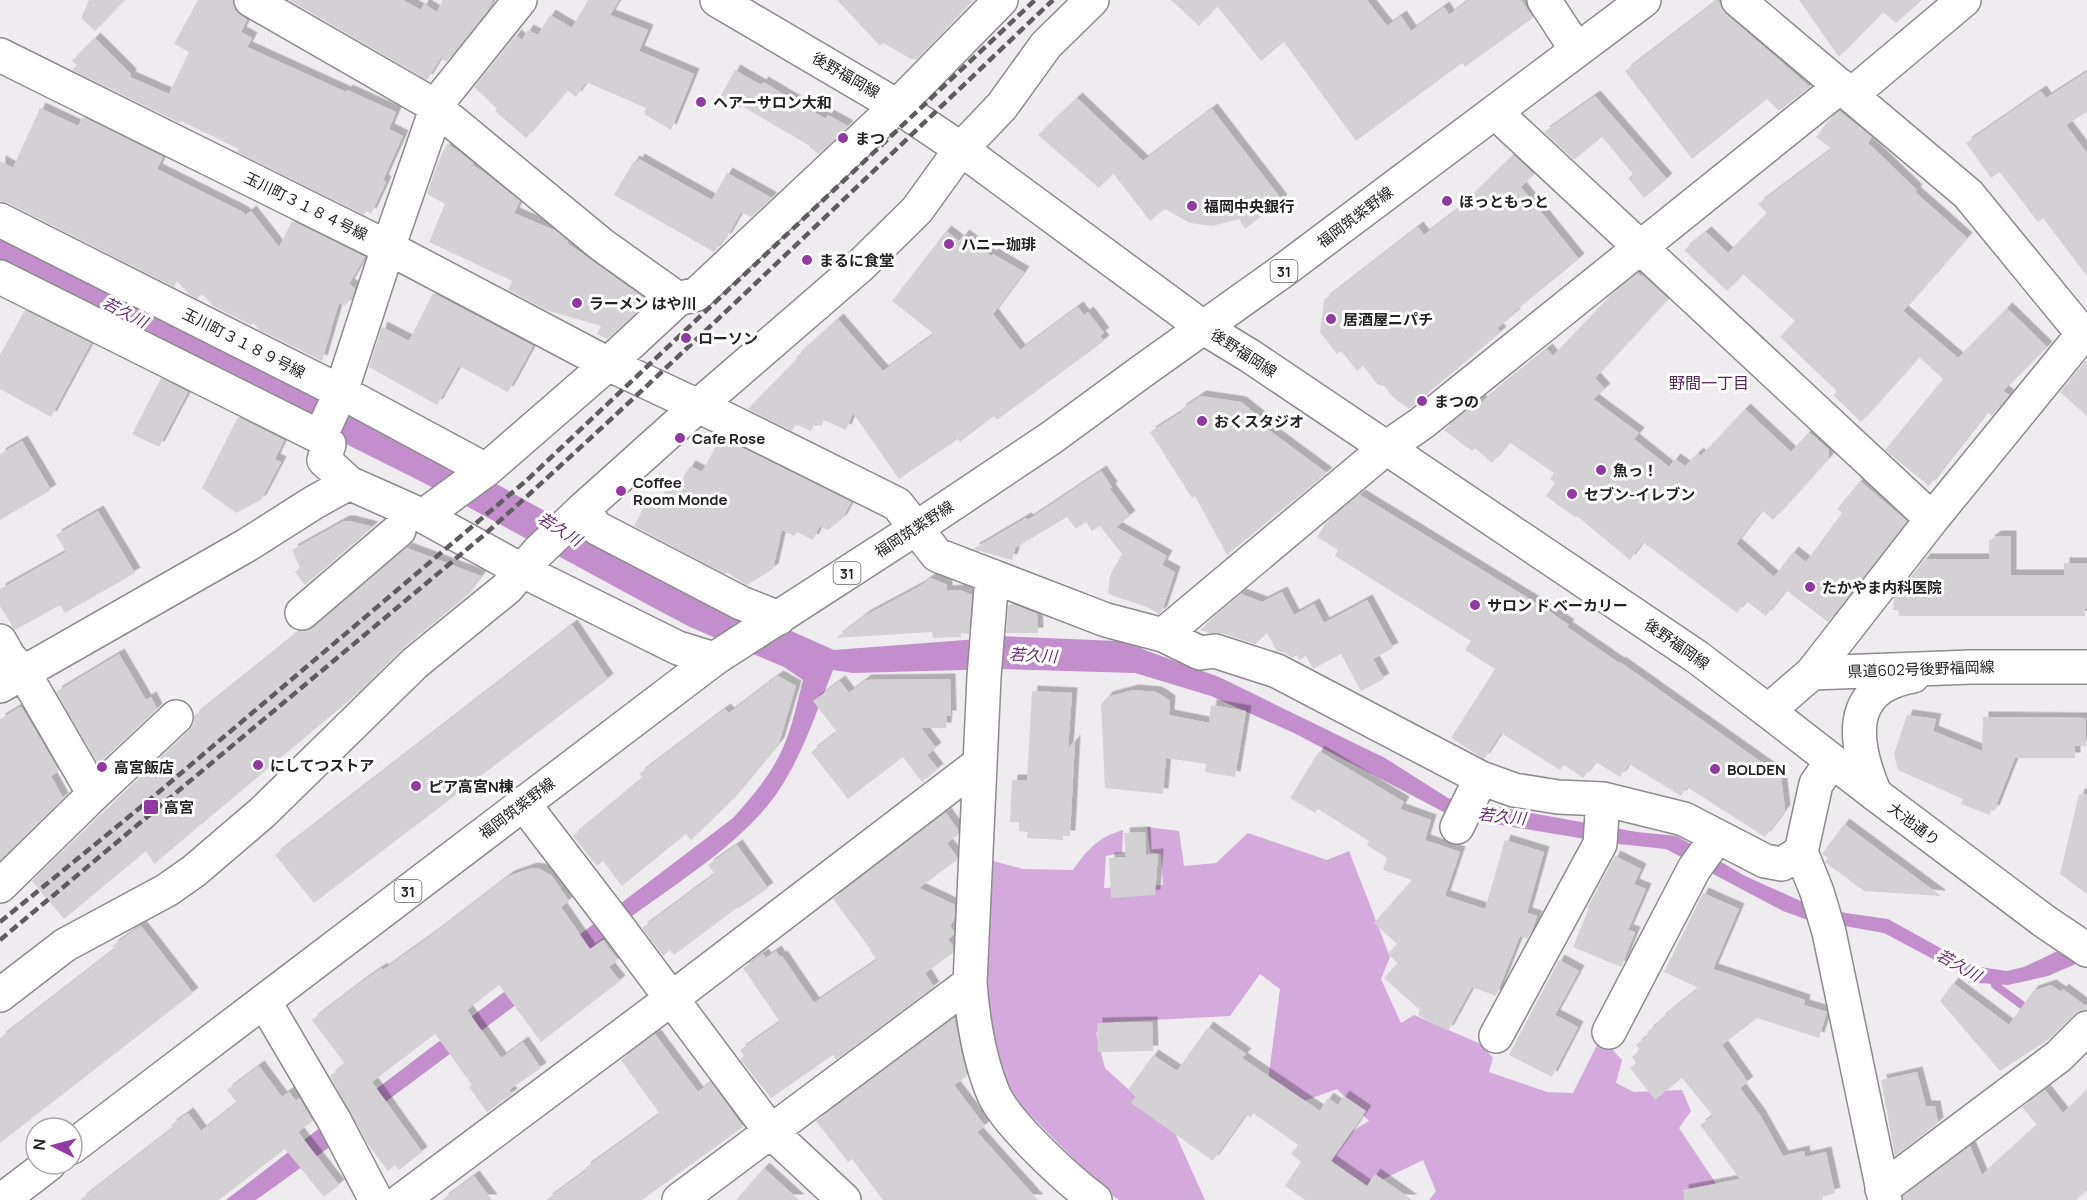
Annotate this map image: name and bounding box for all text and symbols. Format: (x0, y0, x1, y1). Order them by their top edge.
street label: 後野福岡線 (808, 47, 884, 103)
place label: ヘアーサロン大和 (713, 92, 832, 113)
marker: ヘアーサロン大和 (694, 95, 708, 109)
place label: まつ (855, 128, 885, 149)
marker: まつ (836, 131, 850, 145)
street label: 玉川町３１８４号線 (241, 167, 371, 245)
street label: 福岡筑紫野線 (1313, 182, 1397, 252)
place label: ほっともっと (1459, 191, 1549, 212)
marker: ほっともっと (1440, 194, 1454, 208)
place label: 福岡中央銀行 (1203, 196, 1294, 217)
marker: 福岡中央銀行 (1185, 199, 1199, 213)
place label: ハニー珈琲 (961, 234, 1036, 255)
marker: ハニー珈琲 (942, 237, 956, 251)
place label: まるに食堂 (819, 250, 894, 271)
marker: まるに食堂 (800, 253, 814, 267)
road number: 31 (1270, 260, 1298, 282)
water label: 若久川 (99, 291, 153, 334)
place label: ラーメン はや川 (589, 293, 696, 314)
marker: ラーメン はや川 (570, 296, 584, 310)
street label: 玉川町３１８９号線 (179, 303, 309, 383)
place label: 居酒屋ニパチ (1343, 309, 1433, 330)
marker: 居酒屋ニパチ (1324, 312, 1338, 326)
street label: 後野福岡線 (1207, 324, 1281, 382)
place label: ローソン (698, 328, 758, 349)
marker: ローソン (679, 331, 693, 345)
district label: 野間一丁目 (1669, 372, 1749, 394)
place label: まつの (1434, 391, 1479, 412)
marker: まつの (1415, 394, 1429, 408)
place label: おくスタジオ (1214, 411, 1304, 432)
marker: おくスタジオ (1195, 414, 1209, 428)
place label: Cafe Rose (692, 428, 765, 449)
marker: Cafe Rose (673, 431, 687, 445)
place label: 魚っ！ (1613, 460, 1658, 481)
marker: 魚っ！ (1594, 463, 1608, 477)
place label: Coffee Room Monde (633, 472, 728, 510)
marker: Coffee Room Monde (614, 484, 628, 498)
place label: セブン-イレブン (1584, 484, 1695, 505)
marker: セブン-イレブン (1565, 487, 1579, 501)
street label: 福岡筑紫野線 (871, 496, 957, 562)
water label: 若久川 (534, 507, 588, 552)
road number: 31 (834, 562, 860, 584)
place label: たかやま内科医院 (1822, 577, 1942, 598)
marker: たかやま内科医院 (1803, 580, 1817, 594)
place label: サロン ド ベーカリー (1487, 595, 1628, 616)
marker: サロン ド ベーカリー (1468, 598, 1482, 612)
street label: 後野福岡線 (1640, 614, 1714, 674)
water label: 若久川 (1008, 643, 1060, 667)
street label: 県道602号後野福岡線 (1847, 656, 1995, 682)
place label: にしてつストア (270, 755, 374, 776)
place label: 高宮飯店 (114, 757, 174, 778)
marker: にしてつストア (251, 758, 265, 772)
place label: BOLDEN (1727, 759, 1786, 780)
marker: 高宮飯店 (95, 760, 109, 774)
marker: BOLDEN (1708, 762, 1722, 776)
street label: 福岡筑紫野線 (475, 773, 559, 843)
place label: ピア高宮N棟 (428, 776, 514, 797)
marker: ピア高宮N棟 (409, 779, 423, 793)
place label: 高宮 (164, 797, 194, 818)
marker: 高宮 (142, 798, 160, 816)
street label: 大池通り (1884, 798, 1944, 850)
water label: 若久川 (1477, 803, 1529, 830)
road number: 31 (394, 880, 422, 902)
water label: 若久川 (1933, 944, 1987, 987)
north arrow (24, 1116, 84, 1176)
text: N (28, 1138, 51, 1151)

